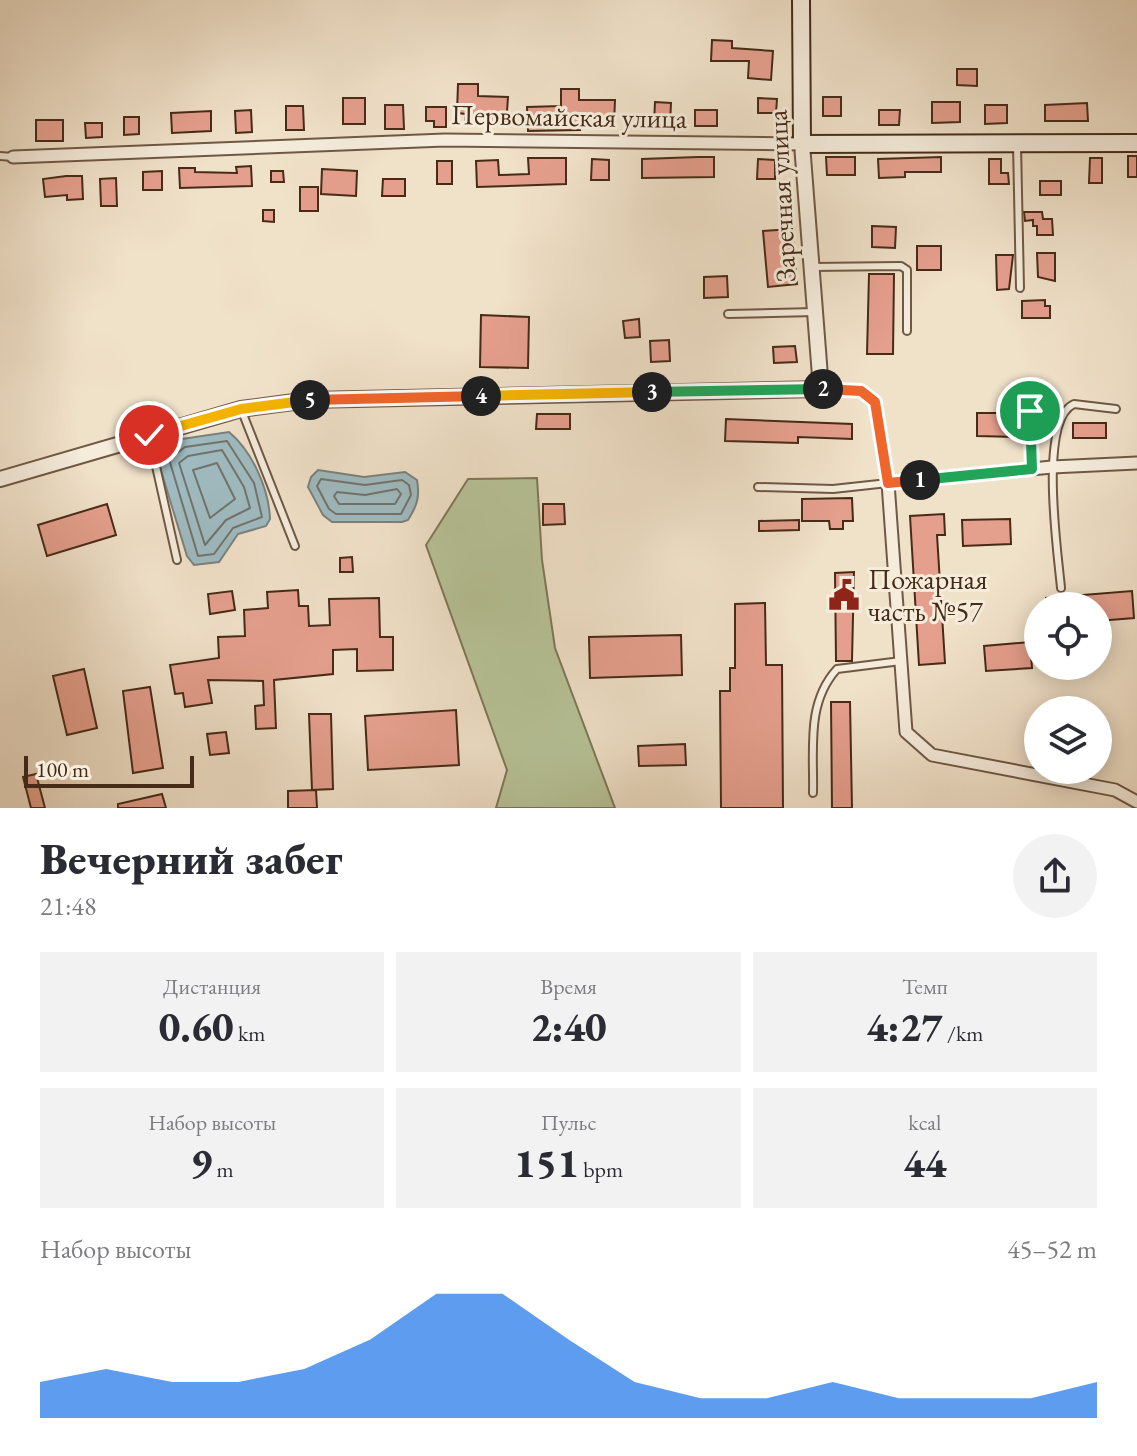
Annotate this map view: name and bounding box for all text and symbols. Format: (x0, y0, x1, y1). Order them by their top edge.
street label: Первомайская улица (451, 96, 688, 136)
street label: Заречная улица (758, 108, 803, 283)
pin: 2 (803, 369, 843, 409)
pin: 3 (632, 372, 672, 412)
text: 2 (817, 374, 829, 403)
pin: 4 (461, 376, 501, 416)
text: 3 (646, 377, 658, 406)
pin (996, 377, 1064, 445)
pin: 5 (290, 380, 330, 420)
text: 4 (475, 381, 487, 410)
text: 5 (304, 385, 316, 414)
icon: arrive (1008, 389, 1052, 433)
pin (115, 401, 183, 469)
icon: check (127, 413, 171, 457)
pin: 1 (900, 460, 940, 500)
text: 1 (914, 465, 926, 494)
place label: Пожарная часть №57 (868, 561, 988, 629)
public building icon: Пожарная часть №57 (827, 578, 861, 612)
map controls (1024, 592, 1112, 784)
button: locate (1024, 592, 1112, 680)
button: layers (1024, 696, 1112, 784)
scale bar (24, 752, 194, 788)
text: 100 m (36, 755, 89, 784)
text: Вечерний забег (40, 830, 343, 887)
button: share (1013, 834, 1097, 918)
text: 21:48 (40, 889, 96, 923)
text: Дистанция (163, 972, 261, 1001)
text: Время (540, 972, 597, 1001)
text: Темп (902, 972, 948, 1001)
text: 0.60 (159, 1001, 234, 1053)
text: 2:40 (530, 1001, 607, 1053)
text: 4:27 (866, 1001, 943, 1053)
text: km (234, 1019, 266, 1048)
text: /km (943, 1019, 983, 1048)
text: Набор высоты (148, 1108, 276, 1137)
text: Пульс (541, 1108, 596, 1137)
text: kcal (908, 1108, 941, 1137)
text: 9 (191, 1137, 212, 1189)
text: 151 (514, 1137, 579, 1189)
text: 44 (903, 1137, 946, 1189)
text: m (212, 1155, 234, 1184)
text: bpm (579, 1155, 623, 1184)
text: Набор высоты (40, 1232, 191, 1266)
text: 45–52 m (1007, 1232, 1097, 1266)

